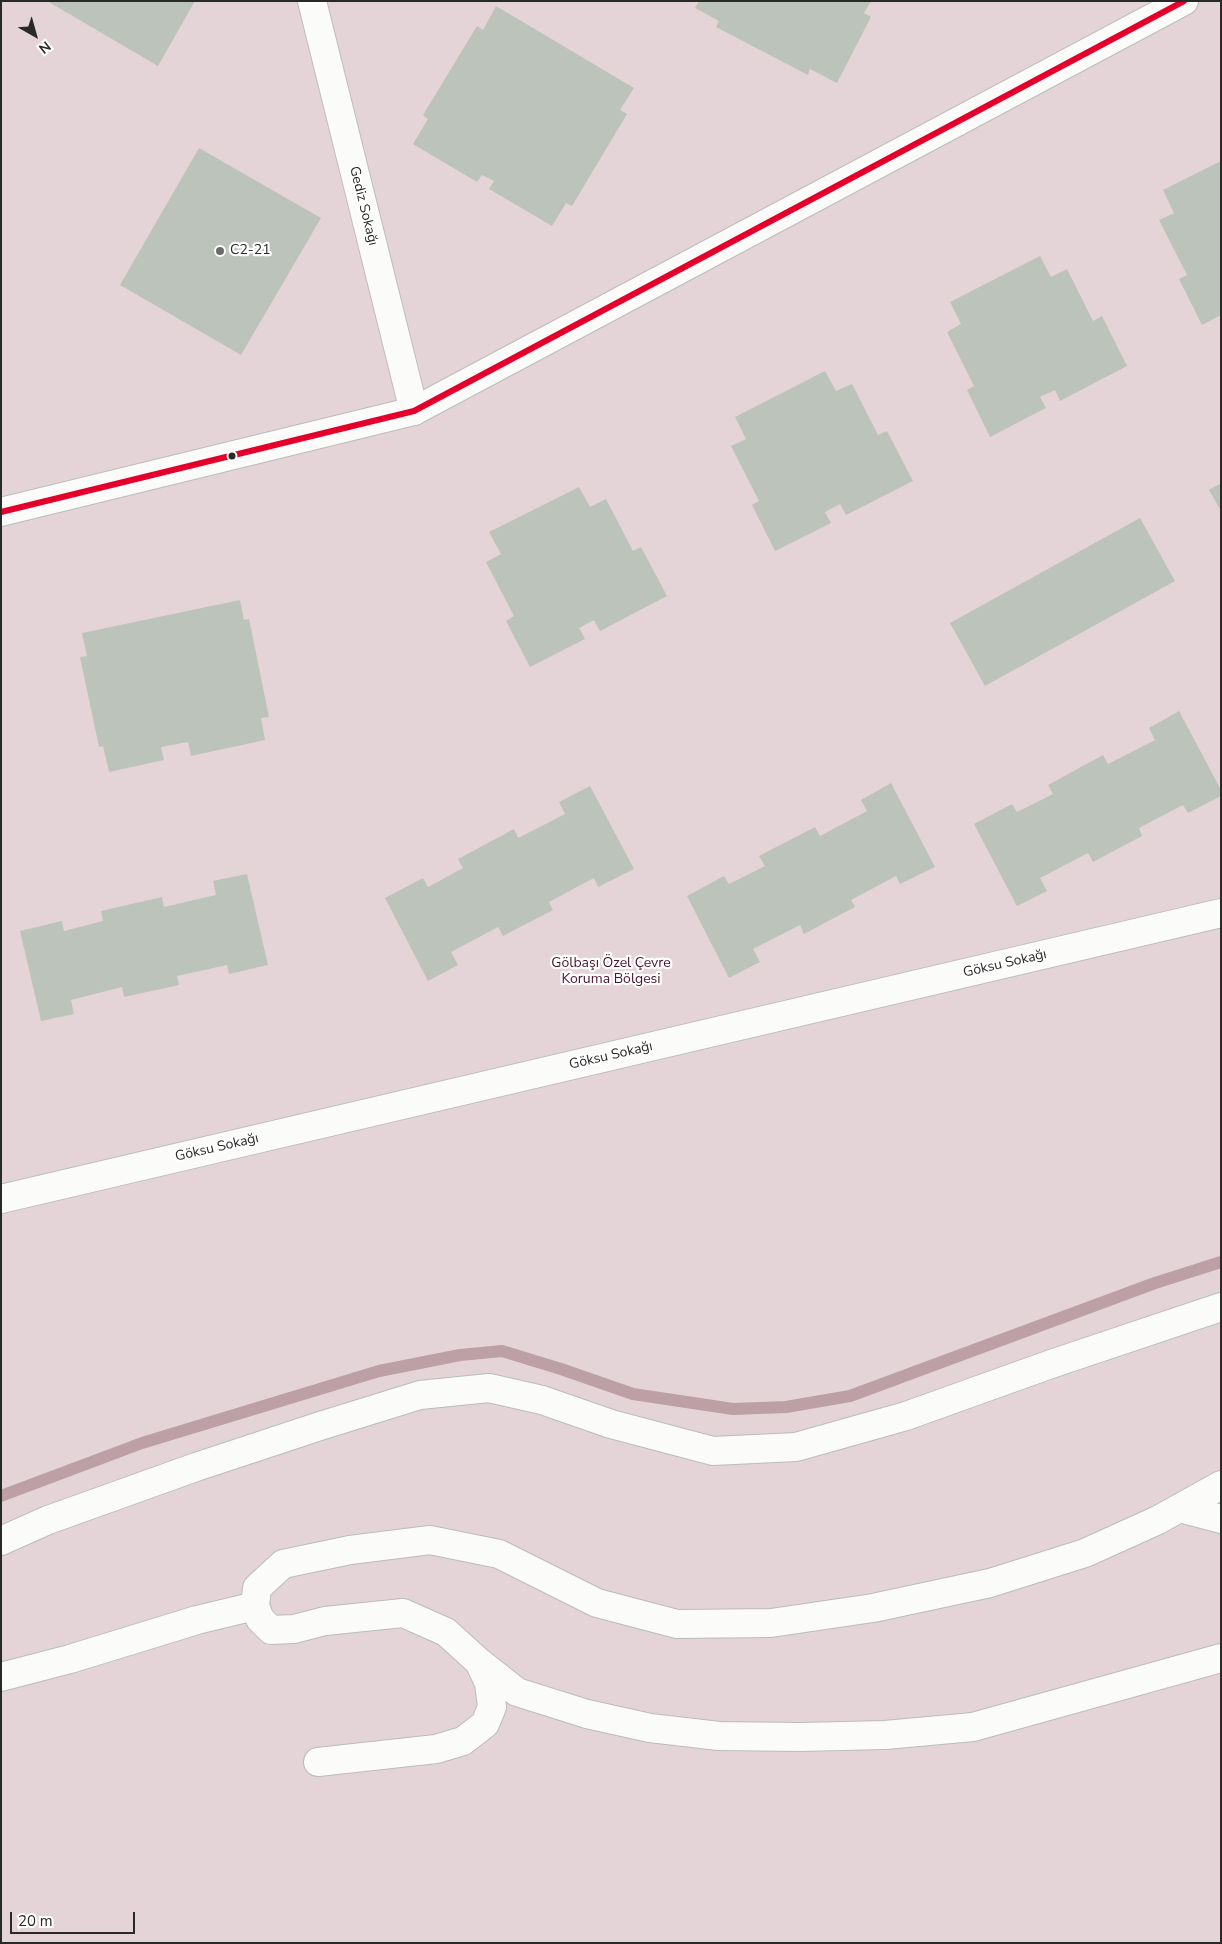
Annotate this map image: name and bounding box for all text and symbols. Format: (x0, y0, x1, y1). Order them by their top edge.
north arrow (10, 10, 60, 60)
text: N (35, 36, 55, 58)
street label: Gediz Sokağı (345, 165, 381, 247)
place label: C2-21 (230, 243, 271, 259)
marker: C2-21 (214, 245, 226, 257)
unlabelled marker (227, 451, 237, 461)
street label: Göksu Sokağı (962, 946, 1048, 982)
park label: Gölbaşı Özel Çevre Koruma Bölgesi (551, 956, 671, 989)
street label: Göksu Sokağı (568, 1038, 654, 1074)
street label: Göksu Sokağı (174, 1130, 260, 1166)
scale bar (12, 1902, 138, 1934)
text: 20 m (18, 1911, 53, 1931)

